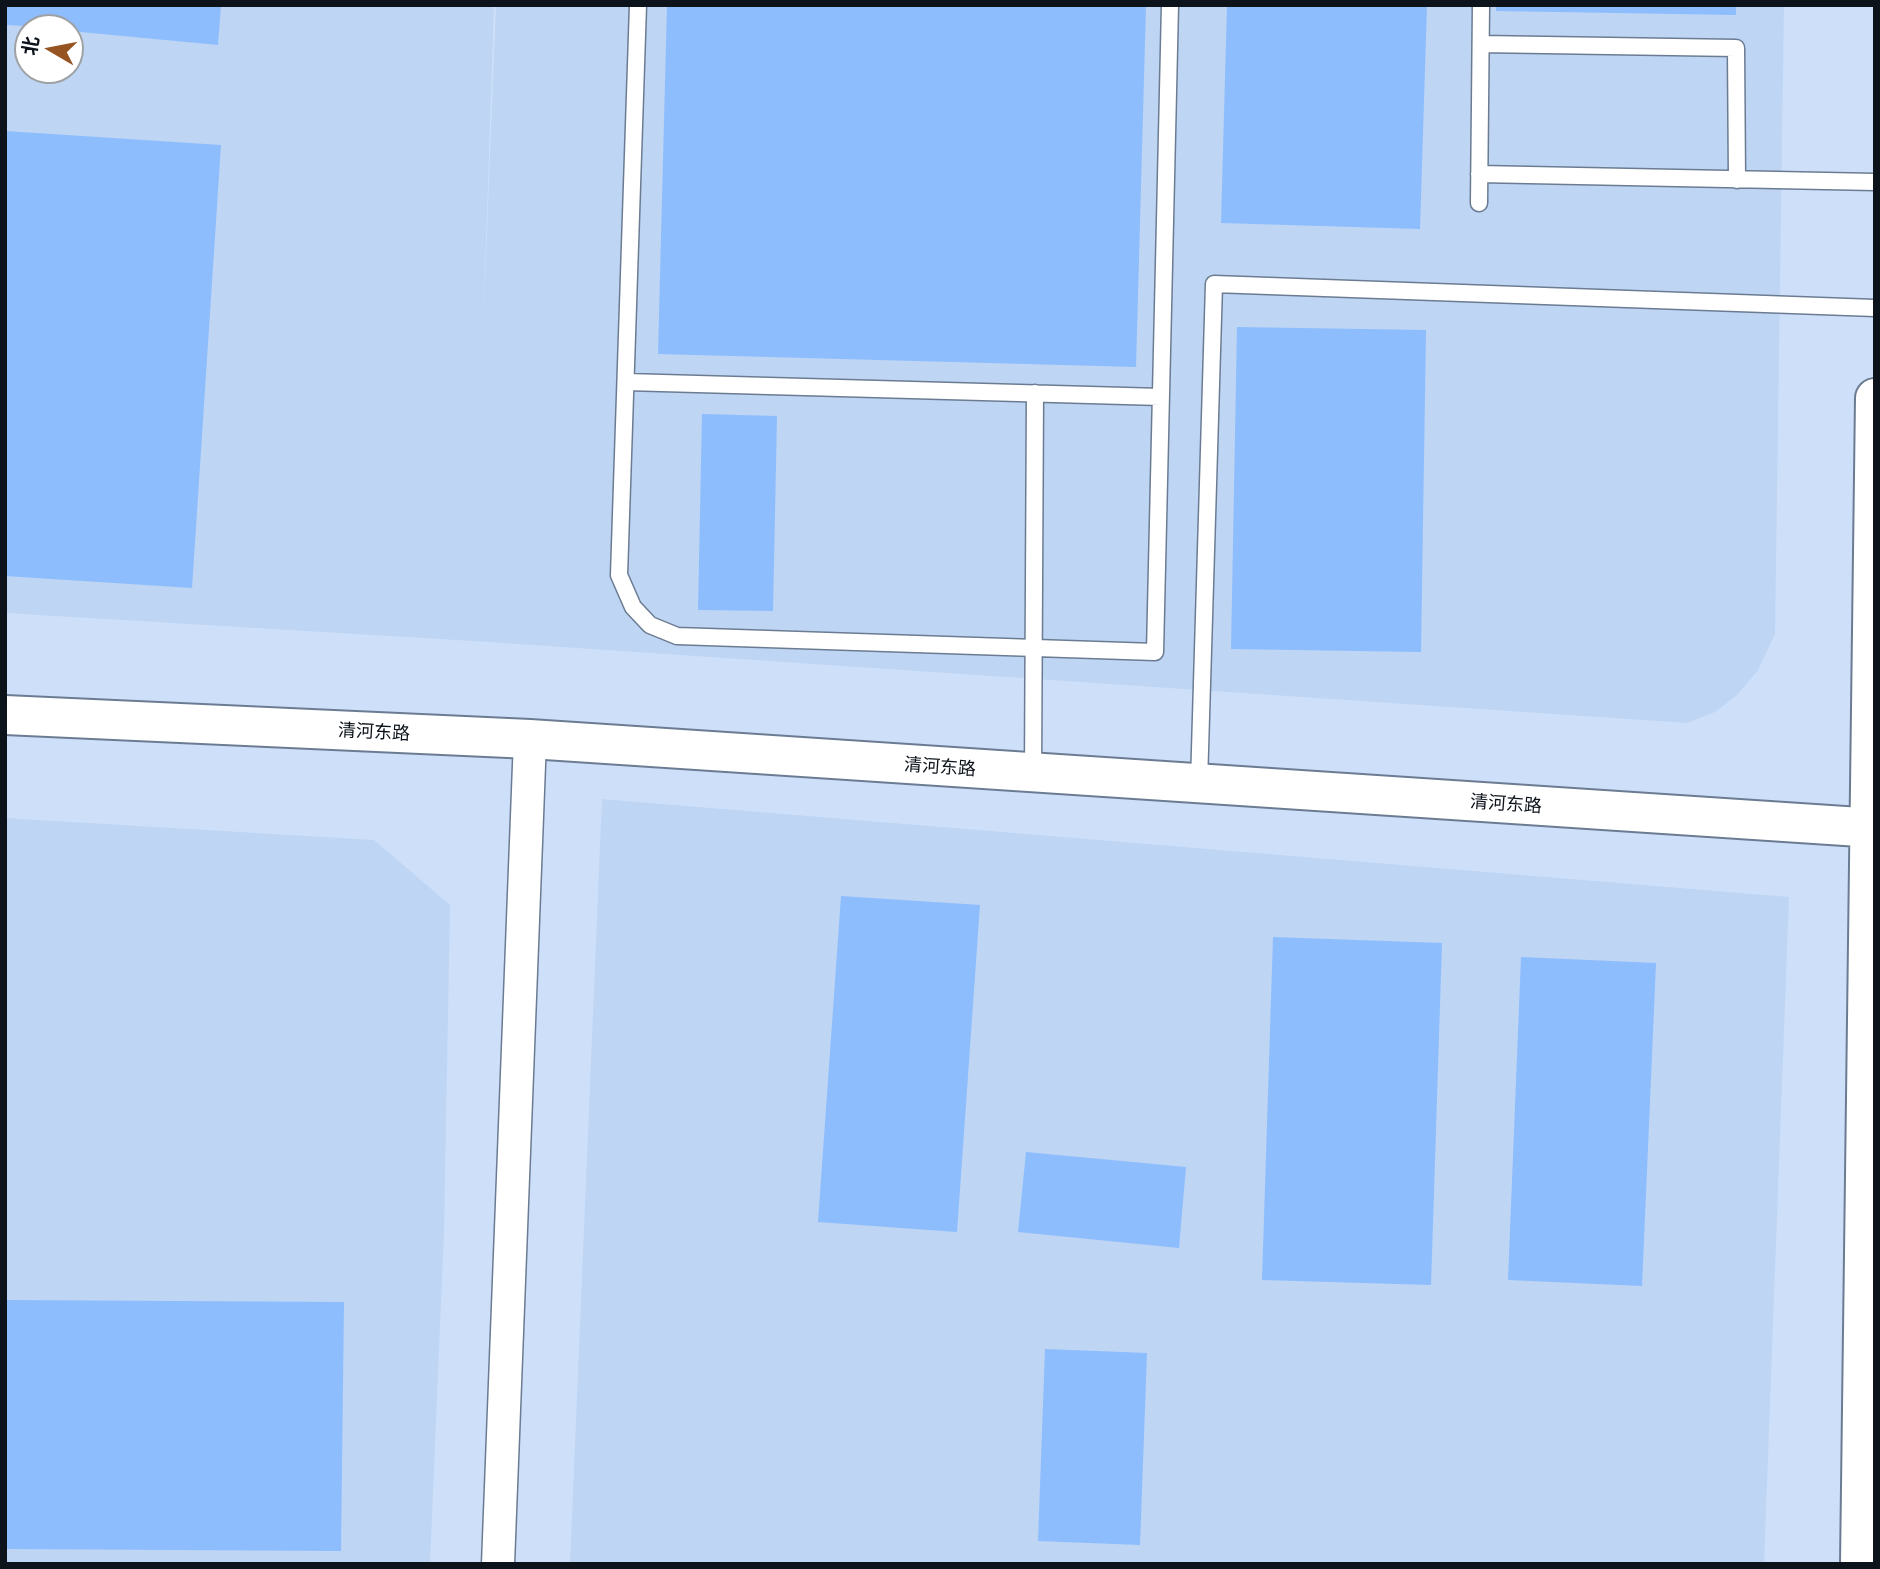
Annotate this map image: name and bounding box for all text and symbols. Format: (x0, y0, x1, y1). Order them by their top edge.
north arrow (14, 14, 84, 84)
text: 北 (17, 34, 43, 57)
street label: 清河东路 (337, 719, 411, 745)
street label: 清河东路 (903, 754, 977, 780)
street label: 清河东路 (1469, 791, 1543, 817)

